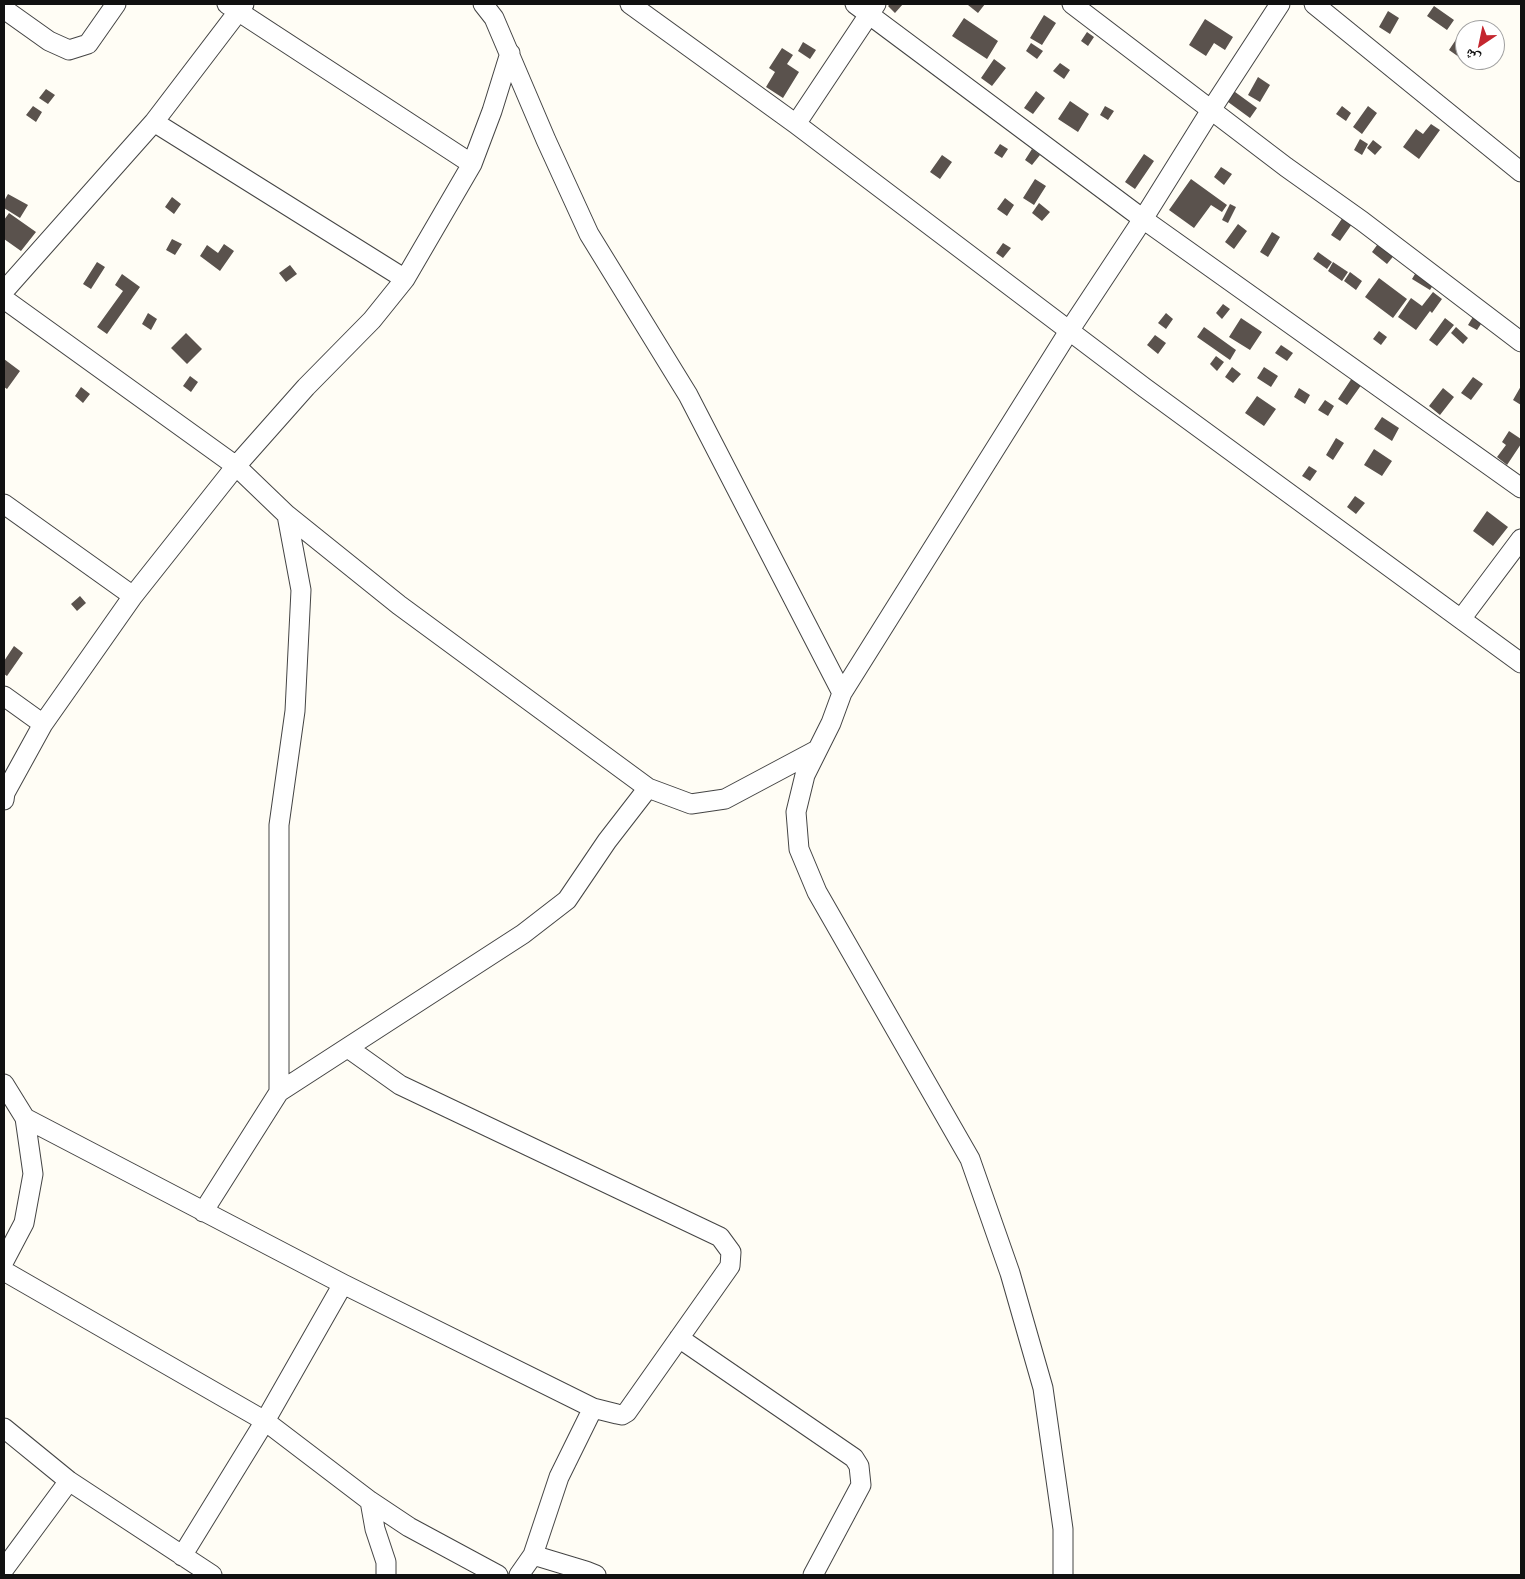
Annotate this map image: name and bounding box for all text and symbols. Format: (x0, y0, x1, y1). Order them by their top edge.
north arrow (1455, 20, 1505, 70)
text: ش (1460, 45, 1483, 69)

